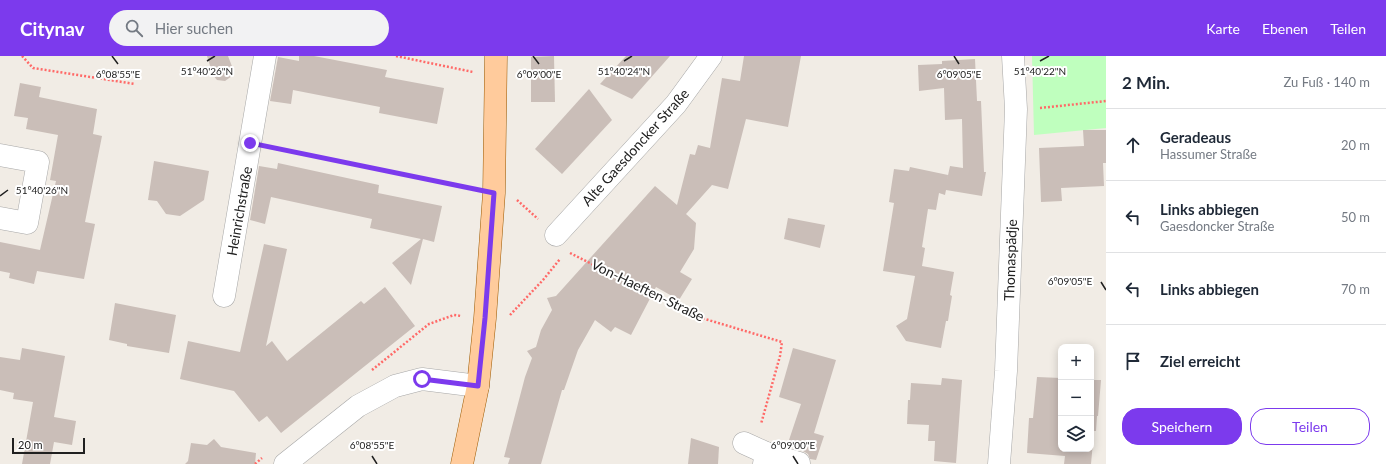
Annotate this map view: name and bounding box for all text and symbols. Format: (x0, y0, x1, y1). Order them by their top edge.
search box (109, 10, 389, 46)
text: Citynav (20, 17, 85, 40)
icon: search (123, 17, 145, 39)
text: Hier suchen (155, 19, 233, 37)
text: Karte (1206, 20, 1240, 37)
text: Ebenen (1262, 20, 1308, 37)
text: Teilen (1330, 20, 1366, 37)
text: 51°40'26"N (181, 65, 233, 77)
text: 51°40'24"N (598, 65, 650, 77)
text: 51°40'22"N (1014, 65, 1066, 77)
text: 6°08'55"E (96, 68, 141, 80)
text: 6°09'00"E (517, 68, 562, 80)
text: 6°09'05"E (937, 68, 982, 80)
text: 2 Min. (1122, 72, 1170, 93)
text: Zu Fuß · 140 m (1284, 74, 1370, 90)
street label: Alte Gaesdoncker Straße (578, 85, 692, 209)
text: Geradeaus (1160, 128, 1231, 146)
route end (241, 134, 259, 152)
icon: ahead (1122, 134, 1144, 156)
text: 20 m (1341, 137, 1370, 153)
text: Hassumer Straße (1160, 146, 1257, 162)
street label: Heinrichstraße (223, 165, 255, 257)
text: 51°40'26"N (16, 184, 68, 196)
text: Links abbiegen (1160, 200, 1259, 218)
icon: left (1122, 206, 1144, 228)
text: 50 m (1341, 209, 1370, 225)
text: Gaesdoncker Straße (1160, 218, 1274, 234)
street label: Thomaspädje (1000, 219, 1020, 301)
street label: Von-Haeften-Straße (589, 255, 707, 325)
text: 6°09'05"E (1048, 275, 1093, 287)
icon: left (1122, 278, 1144, 300)
text: Links abbiegen (1160, 280, 1259, 298)
text: 70 m (1341, 281, 1370, 297)
map controls (1058, 344, 1094, 452)
button: + (1058, 344, 1094, 380)
icon: arrive (1122, 350, 1144, 372)
text: Ziel erreicht (1160, 352, 1240, 370)
route start (413, 370, 431, 388)
button: − (1058, 380, 1094, 416)
button: Speichern (1122, 408, 1242, 445)
button: Teilen (1250, 408, 1370, 445)
button: layers (1058, 416, 1094, 452)
scale bar (12, 436, 85, 455)
text: 20 m (18, 438, 43, 451)
text: 6°08'55"E (350, 439, 395, 451)
text: 6°09'00"E (771, 439, 816, 451)

